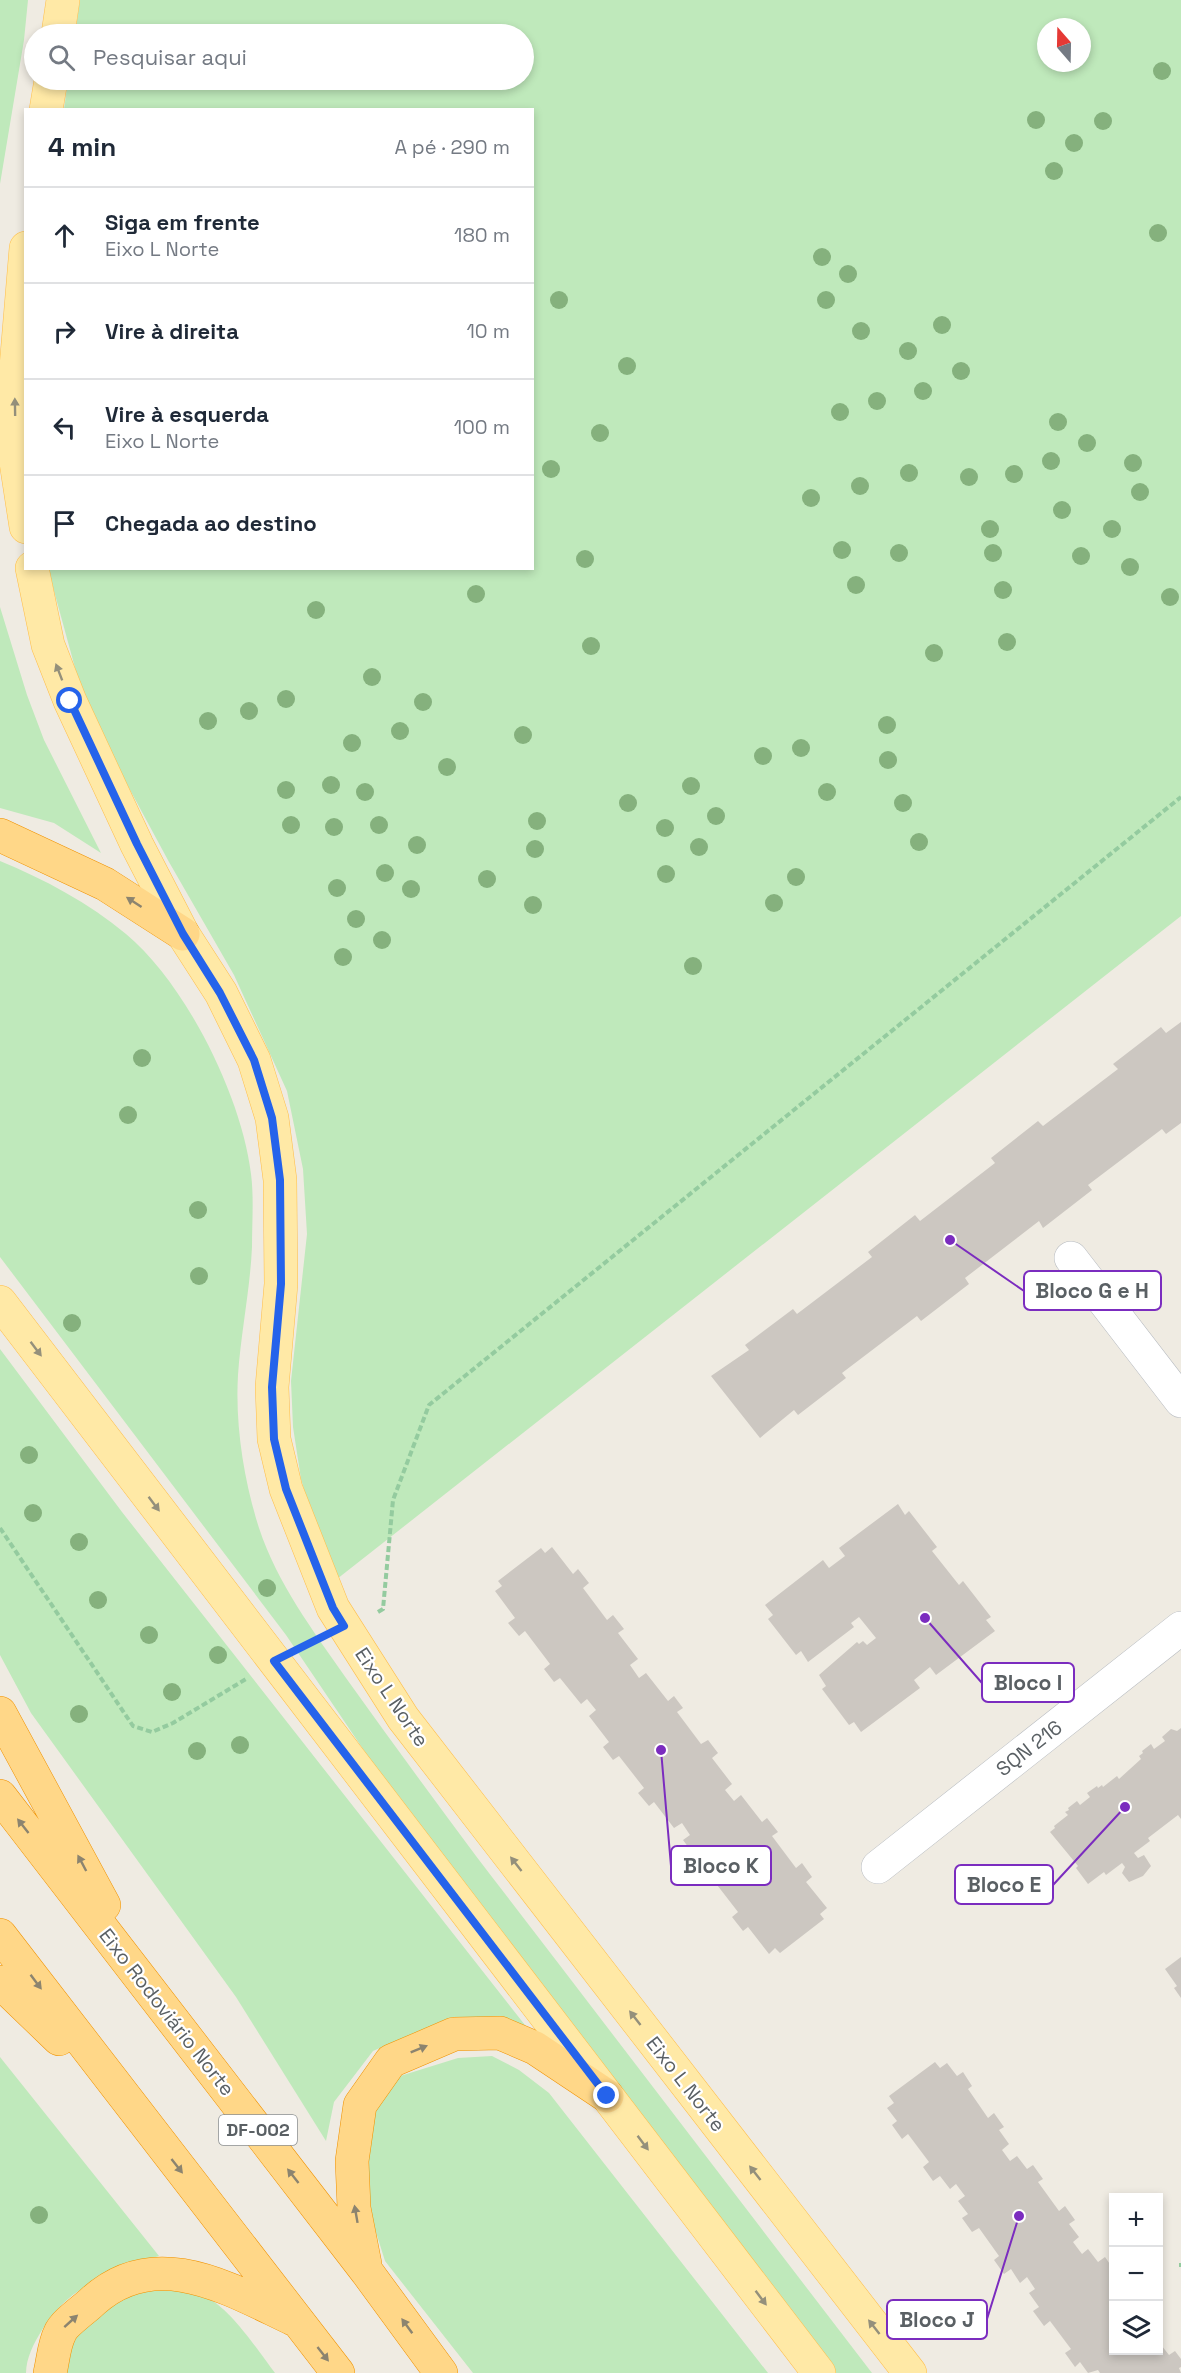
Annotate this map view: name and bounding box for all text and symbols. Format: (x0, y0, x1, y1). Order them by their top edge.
north arrow (1037, 18, 1091, 72)
search box (24, 24, 534, 90)
icon: search (45, 41, 78, 74)
text: Pesquisar aqui (93, 43, 247, 71)
text: 4 min (48, 130, 116, 164)
text: A pé · 290 m (394, 134, 510, 160)
text: Siga em frente (105, 208, 260, 236)
icon: ahead (48, 219, 81, 252)
text: 180 m (454, 222, 510, 248)
text: Eixo L Norte (105, 236, 219, 262)
icon: right (48, 315, 81, 348)
text: Vire à direita (105, 317, 239, 345)
text: 10 m (466, 318, 510, 344)
one-way arrow (10, 397, 19, 416)
text: Vire à esquerda (105, 400, 269, 428)
icon: left (48, 411, 81, 444)
text: 100 m (454, 414, 510, 440)
text: Eixo L Norte (105, 428, 219, 454)
icon: arrive (48, 507, 81, 540)
text: Chegada ao destino (105, 509, 317, 537)
one-way arrow (53, 663, 63, 681)
route start (56, 687, 82, 713)
one-way arrow (126, 896, 142, 908)
callout: Bloco G e H (1024, 1271, 1161, 1310)
text: Bloco G e H (1035, 1277, 1149, 1304)
one-way arrow (29, 1341, 41, 1356)
one-way arrow (148, 1495, 160, 1511)
street label: Eixo L Norte (349, 1642, 435, 1752)
callout: Bloco I (982, 1663, 1074, 1702)
text: Bloco I (994, 1669, 1062, 1696)
street label: SQN 216 (991, 1714, 1067, 1782)
one-way arrow (17, 1818, 29, 1834)
callout: Bloco K (671, 1846, 771, 1885)
text: Bloco K (683, 1852, 760, 1879)
one-way arrow (77, 1854, 87, 1871)
one-way arrow (510, 1856, 522, 1872)
callout: Bloco E (955, 1865, 1053, 1904)
text: Bloco E (967, 1871, 1041, 1898)
street label: Eixo Rodoviário Norte (93, 1923, 241, 2101)
one-way arrow (29, 1974, 41, 1989)
one-way arrow (630, 2011, 642, 2026)
street label: Eixo L Norte (641, 2031, 731, 2137)
one-way arrow (410, 2044, 428, 2053)
route end (593, 2082, 619, 2108)
road number: DF-002 (219, 2115, 297, 2145)
one-way arrow (636, 2135, 649, 2151)
one-way arrow (171, 2159, 183, 2174)
one-way arrow (749, 2165, 761, 2180)
one-way arrow (287, 2168, 299, 2183)
map controls (1109, 2193, 1163, 2355)
button: + (1109, 2193, 1163, 2247)
one-way arrow (351, 2205, 360, 2224)
button: − (1109, 2247, 1163, 2301)
one-way arrow (755, 2290, 767, 2305)
callout: Bloco J (887, 2300, 987, 2339)
button: layers (1109, 2301, 1163, 2355)
text: Bloco J (899, 2306, 975, 2333)
one-way arrow (64, 2314, 79, 2328)
one-way arrow (401, 2318, 413, 2334)
one-way arrow (868, 2319, 880, 2335)
one-way arrow (316, 2346, 328, 2361)

